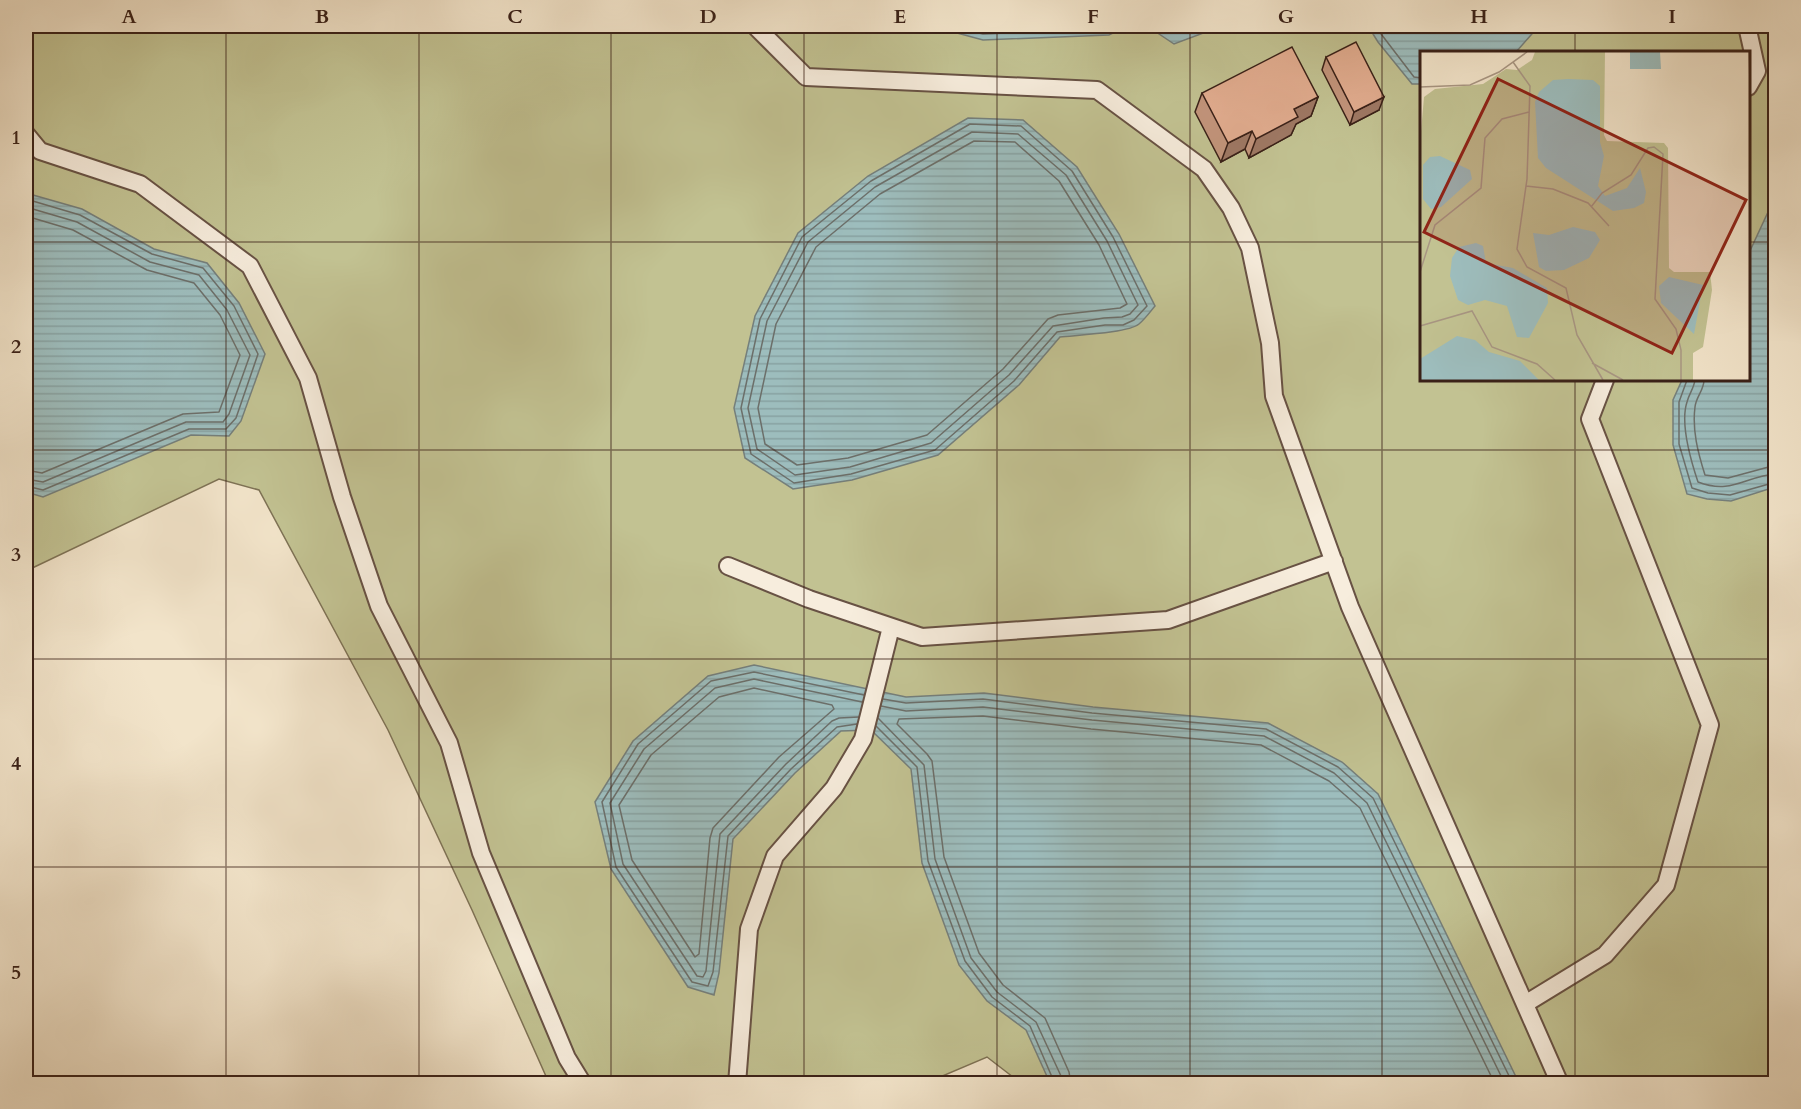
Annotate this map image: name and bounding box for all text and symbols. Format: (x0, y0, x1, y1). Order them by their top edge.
text: A (121, 3, 137, 30)
text: B (315, 3, 329, 30)
text: C (507, 3, 523, 30)
text: D (699, 3, 717, 30)
text: E (894, 3, 906, 30)
text: F (1087, 3, 1099, 30)
text: G (1278, 3, 1294, 30)
text: H (1470, 3, 1488, 30)
text: I (1668, 3, 1676, 30)
inset map (1420, 51, 1750, 381)
text: 1 (11, 124, 21, 151)
text: 2 (11, 333, 21, 360)
text: 3 (11, 541, 21, 568)
text: 4 (11, 750, 21, 777)
text: 5 (11, 959, 21, 986)

